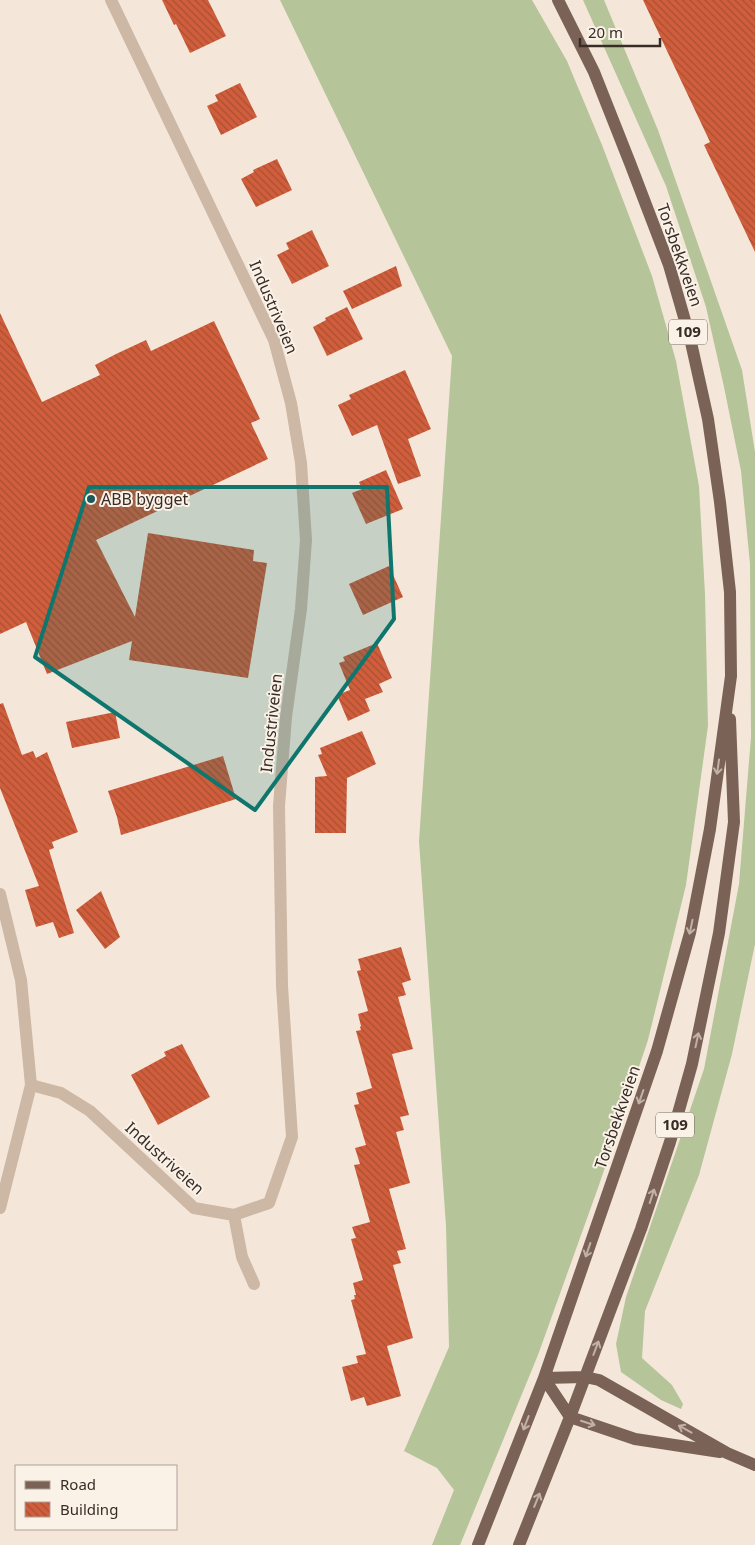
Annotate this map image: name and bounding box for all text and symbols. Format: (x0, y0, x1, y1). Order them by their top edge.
scale bar (580, 15, 660, 47)
text: 20 m (588, 22, 623, 42)
street label: Torsbekkveien (652, 200, 708, 310)
street label: Industriveien (244, 257, 304, 357)
road number: 109 (669, 320, 707, 344)
place label: ABB bygget (101, 488, 189, 510)
marker: ABB bygget (85, 493, 97, 505)
street label: Industriveien (255, 672, 287, 774)
one-way arrow (713, 759, 723, 775)
one-way arrow (686, 919, 695, 935)
one-way arrow (693, 1032, 702, 1048)
street label: Torsbekkveien (589, 1062, 645, 1172)
one-way arrow (636, 1088, 645, 1104)
road number: 109 (656, 1112, 694, 1138)
street label: Industriveien (121, 1117, 209, 1199)
one-way arrow (648, 1188, 657, 1204)
one-way arrow (583, 1242, 592, 1258)
one-way arrow (592, 1341, 601, 1356)
one-way arrow (521, 1415, 530, 1430)
one-way arrow (579, 1419, 595, 1429)
one-way arrow (678, 1424, 693, 1433)
legend (15, 1465, 178, 1530)
text: Road (60, 1474, 96, 1494)
one-way arrow (533, 1493, 542, 1508)
text: Building (60, 1499, 118, 1519)

